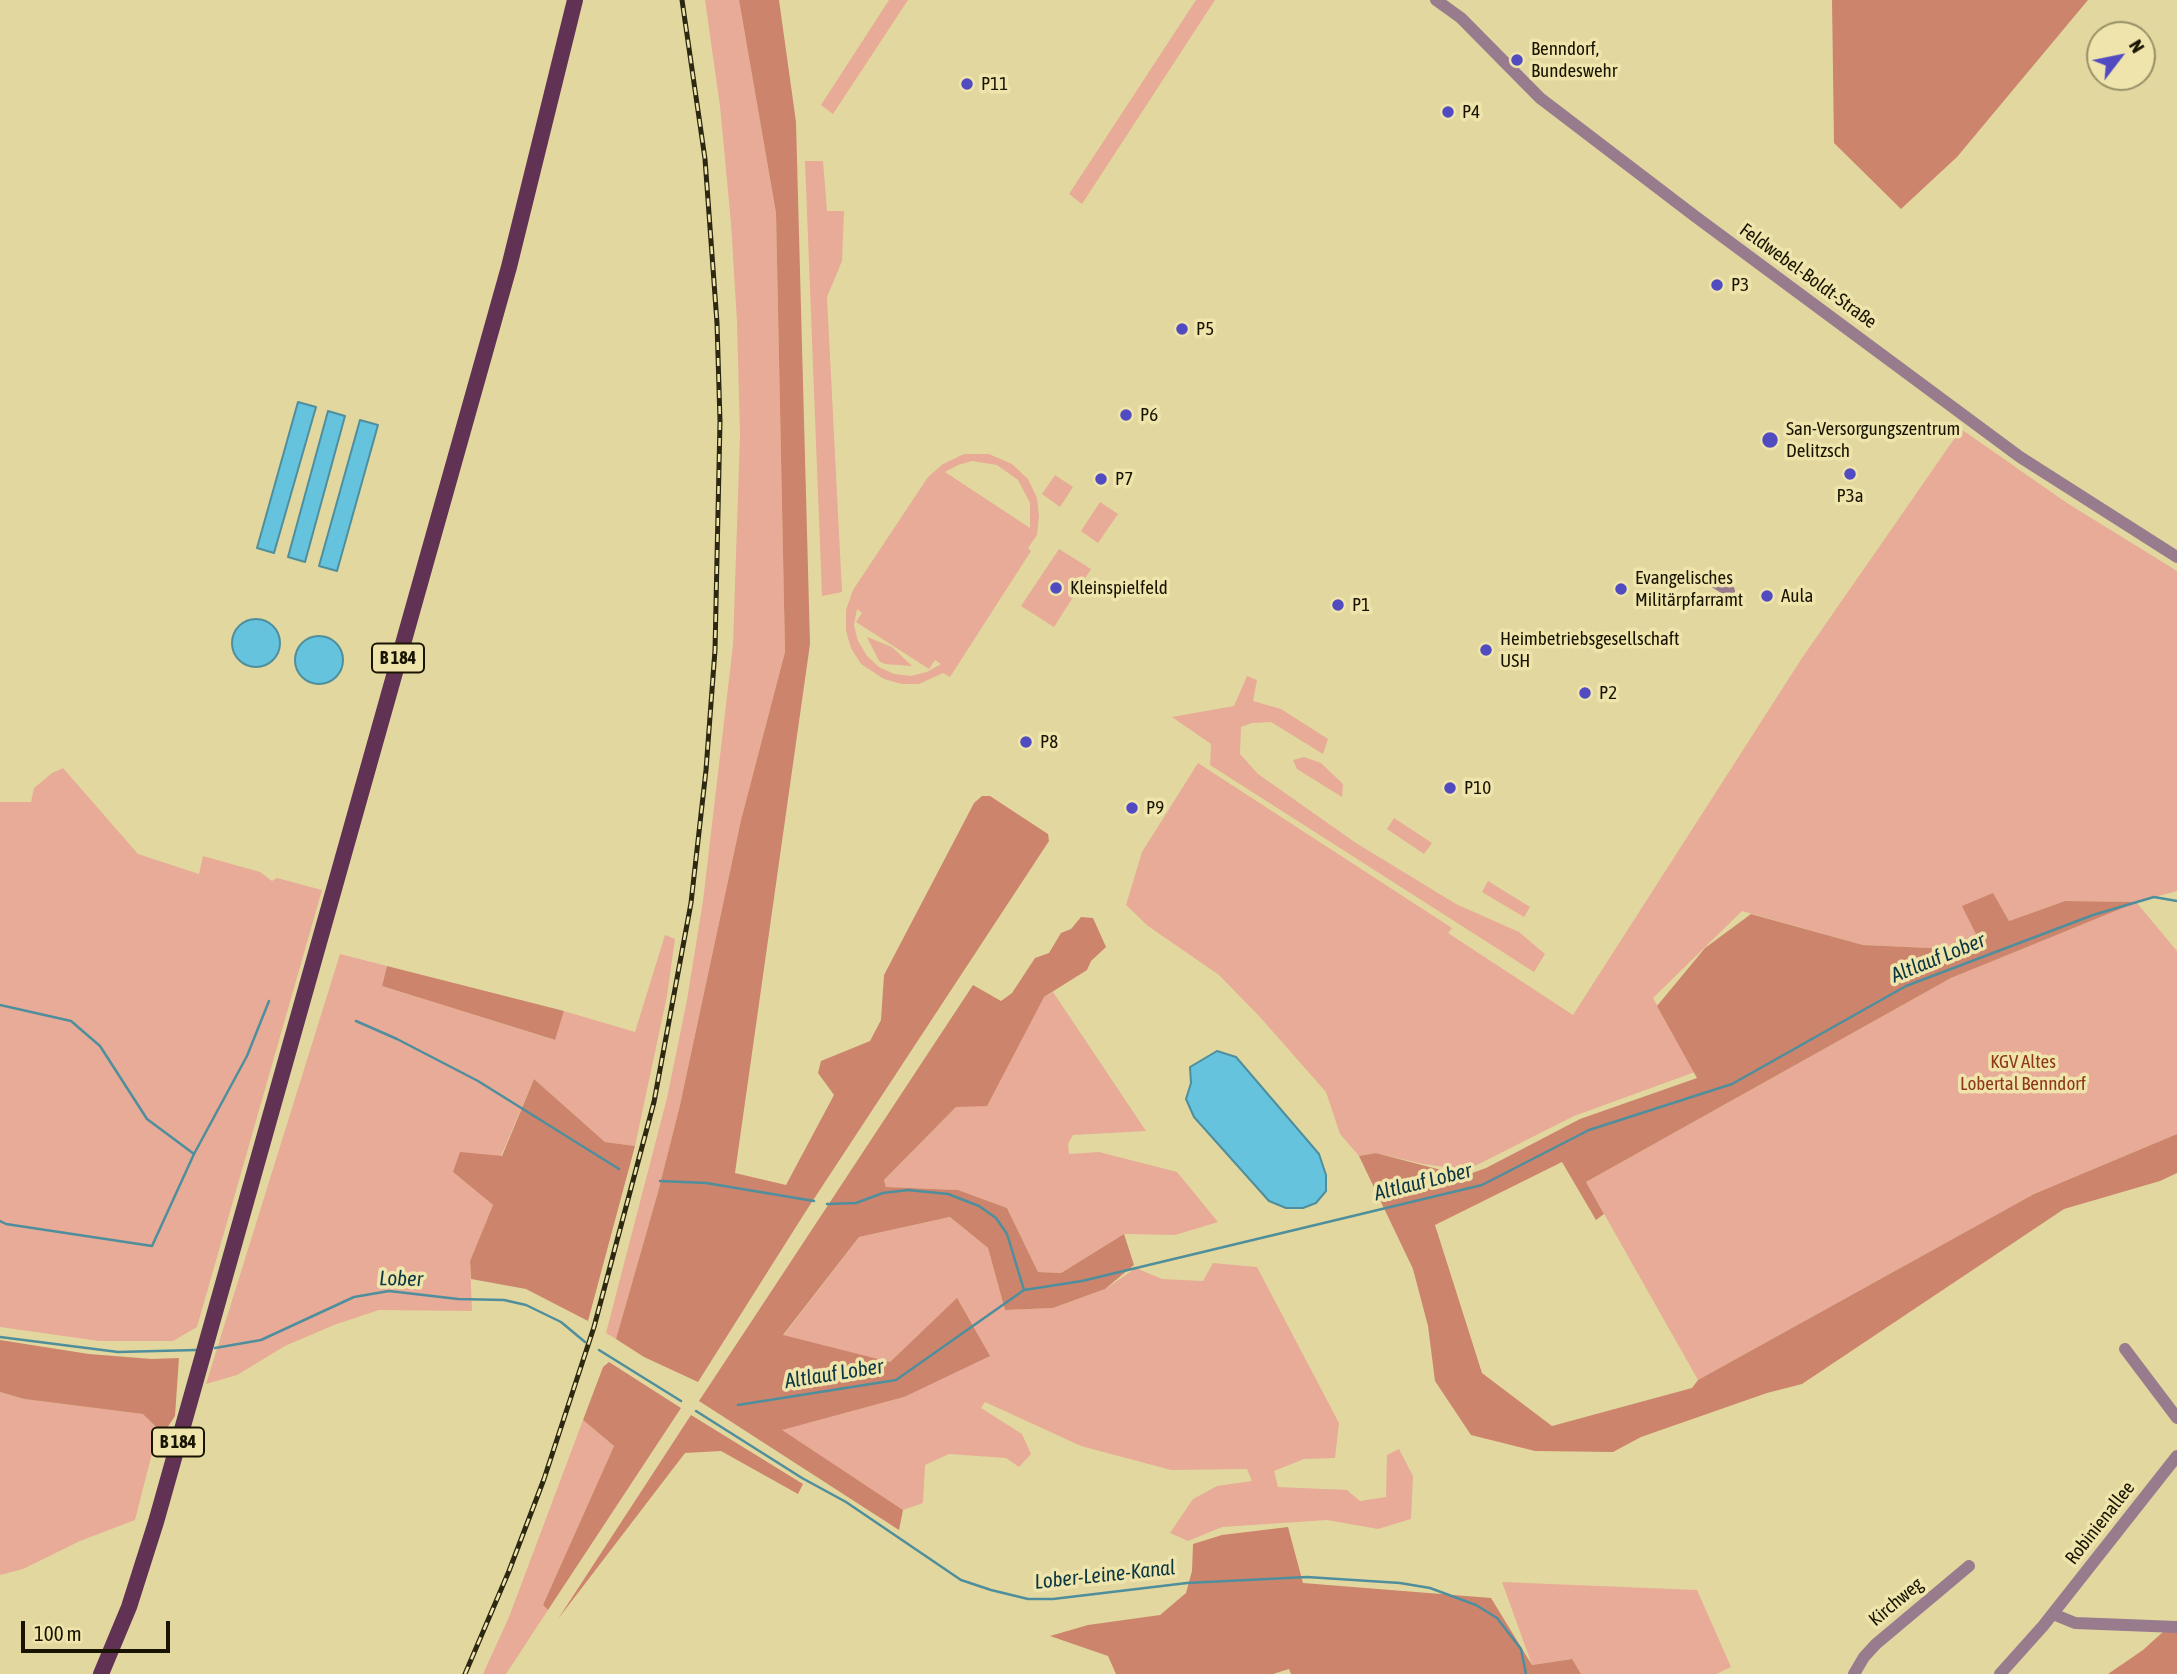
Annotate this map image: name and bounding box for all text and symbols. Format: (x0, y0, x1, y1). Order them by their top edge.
north arrow (2086, 21, 2156, 91)
text: N (2125, 35, 2149, 57)
place label: Benndorf, Bundeswehr (1531, 38, 1617, 82)
marker: Benndorf, Bundeswehr (1509, 52, 1525, 68)
place label: P11 (981, 73, 1008, 95)
marker: P11 (959, 76, 975, 92)
place label: P4 (1462, 101, 1480, 123)
marker: P4 (1440, 104, 1456, 120)
street label: Feldwebel-Boldt-Straße (1735, 219, 1881, 333)
place label: P3 (1731, 274, 1749, 296)
marker: P3 (1709, 277, 1725, 293)
place label: P5 (1196, 318, 1214, 340)
marker: P5 (1174, 321, 1190, 337)
place label: P6 (1140, 404, 1158, 426)
marker: P6 (1118, 407, 1134, 423)
place label: San-Versorgungszentrum Delitzsch (1786, 418, 1960, 462)
marker: San-Versorgungszentrum Delitzsch (1760, 430, 1780, 450)
marker: P3a (1842, 466, 1858, 482)
place label: P7 (1115, 468, 1133, 490)
marker: P7 (1093, 471, 1109, 487)
place label: P3a (1836, 485, 1864, 507)
place label: Evangelisches Militärpfarramt (1635, 567, 1743, 611)
place label: Kleinspielfeld (1070, 577, 1168, 599)
marker: Kleinspielfeld (1048, 580, 1064, 596)
marker: Evangelisches Militärpfarramt (1613, 581, 1629, 597)
place label: Aula (1781, 585, 1813, 607)
marker: Aula (1759, 588, 1775, 604)
place label: P1 (1352, 594, 1370, 616)
marker: P1 (1330, 597, 1346, 613)
place label: Heimbetriebsgesellschaft USH (1500, 628, 1679, 672)
marker: Heimbetriebsgesellschaft USH (1478, 642, 1494, 658)
road number: B 184 (372, 644, 424, 672)
place label: P2 (1599, 682, 1617, 704)
marker: P2 (1577, 685, 1593, 701)
place label: P8 (1040, 731, 1058, 753)
marker: P8 (1018, 734, 1034, 750)
place label: P10 (1464, 777, 1491, 799)
marker: P10 (1442, 780, 1458, 796)
place label: P9 (1146, 797, 1164, 819)
marker: P9 (1124, 800, 1140, 816)
water label: Altlauf Lober (1887, 928, 1989, 988)
park label: KGV Altes Lobertal Benndorf (1960, 1051, 2086, 1095)
water label: Altlauf Lober (1372, 1158, 1474, 1206)
water label: Lober (379, 1266, 423, 1292)
water label: Altlauf Lober (783, 1354, 885, 1394)
road number: B 184 (152, 1428, 204, 1456)
street label: Robinienallee (2061, 1477, 2139, 1569)
water label: Lober-Leine-Kanal (1033, 1555, 1177, 1595)
street label: Kirchweg (1864, 1573, 1928, 1631)
scale bar (24, 1608, 173, 1652)
text: 100 m (34, 1621, 82, 1645)

